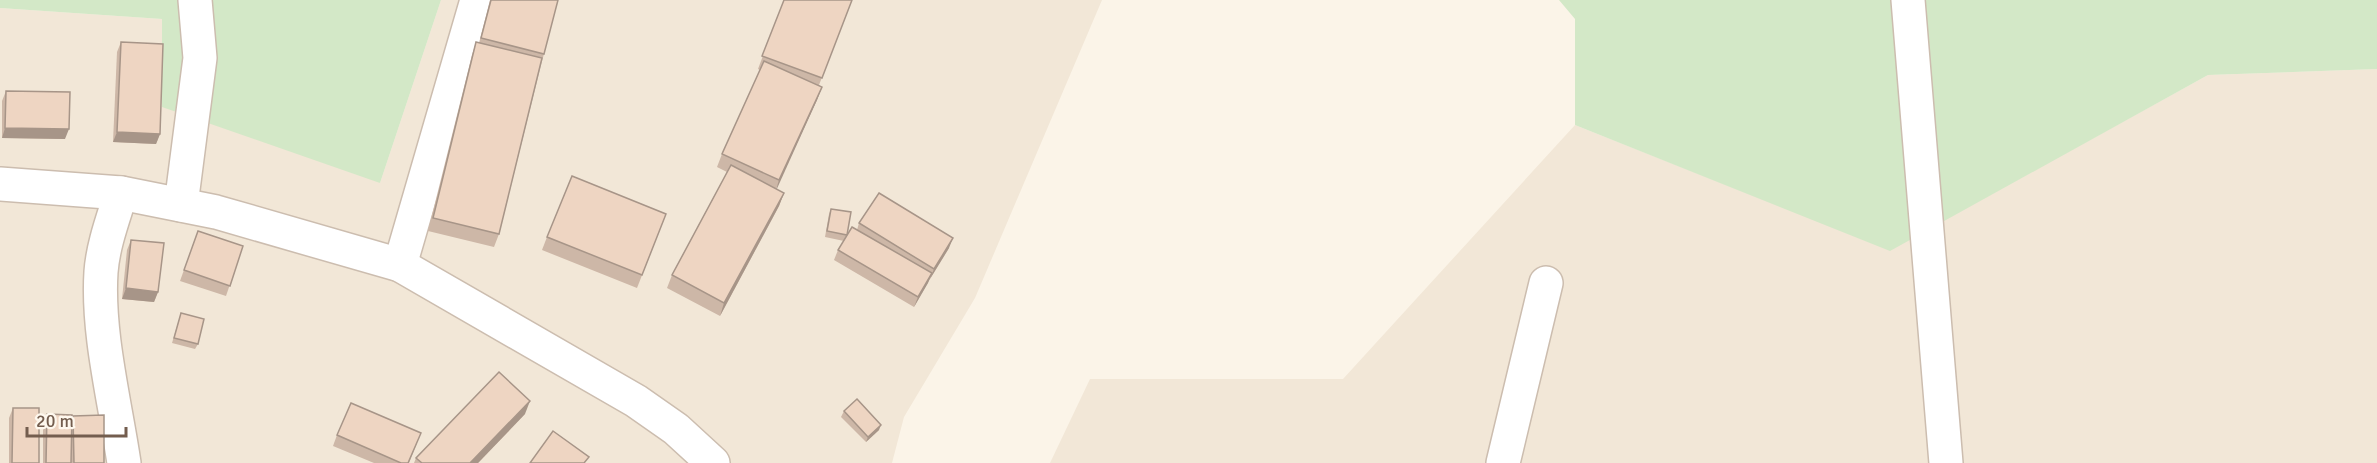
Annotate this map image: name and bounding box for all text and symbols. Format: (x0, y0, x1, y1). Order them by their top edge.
scale bar (27, 400, 126, 438)
text: 20 m (36, 410, 74, 432)

